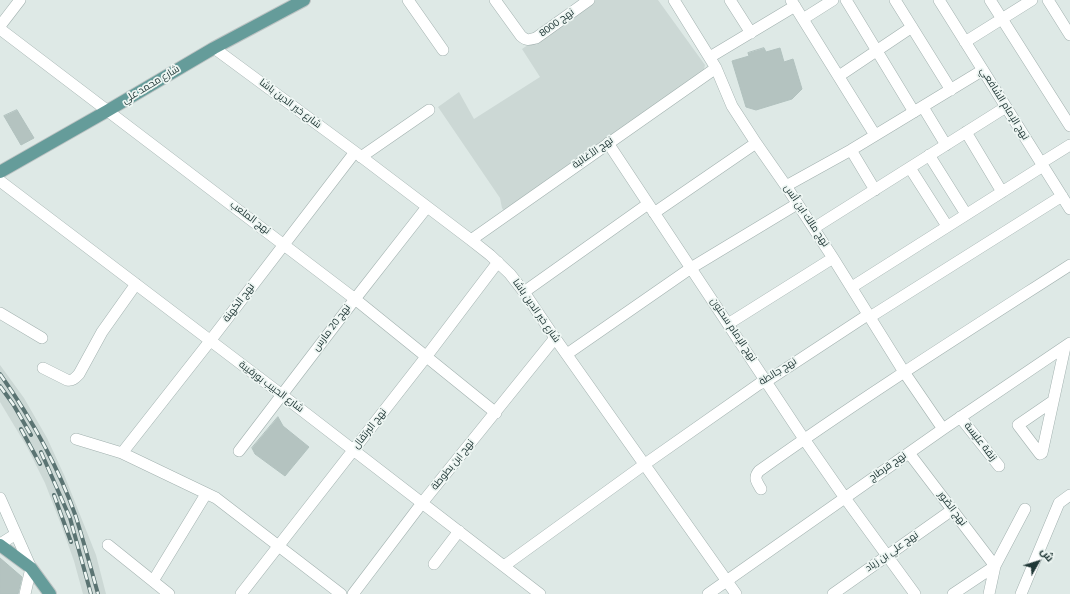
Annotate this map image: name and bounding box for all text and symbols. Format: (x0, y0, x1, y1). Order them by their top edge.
street label: نهج 8000 (537, 6, 577, 40)
street label: شارع محمد علي (120, 63, 182, 107)
street label: نهج الإمام الشافعي (977, 66, 1031, 142)
street label: شارع خير الدين باشا (257, 77, 323, 131)
street label: نهج الأغالبة (570, 135, 616, 171)
street label: نهج مالك ابن أنس (781, 183, 831, 249)
street label: نهج الملعب (227, 199, 273, 237)
street label: شارع خير الدين باشا (510, 277, 562, 345)
street label: نهج الكهنة (221, 281, 257, 325)
street label: نهج الإمام سحنون (707, 296, 759, 364)
street label: نهج 20 مارس (311, 302, 353, 354)
street label: نهج جالطة (757, 356, 799, 388)
street label: شارع الحبيب بورقيبة (236, 359, 306, 415)
street label: نهج البرتقال (351, 406, 389, 452)
street label: زنقة عليسة (961, 420, 999, 464)
street label: نهج ابن بطوطة (429, 437, 477, 493)
street label: نهج قرطاج (867, 450, 909, 484)
street label: نهج الصّور (935, 489, 969, 529)
street label: نهج علي بن زياد (863, 529, 921, 575)
north arrow (1018, 542, 1058, 582)
text: ش (1037, 544, 1058, 565)

